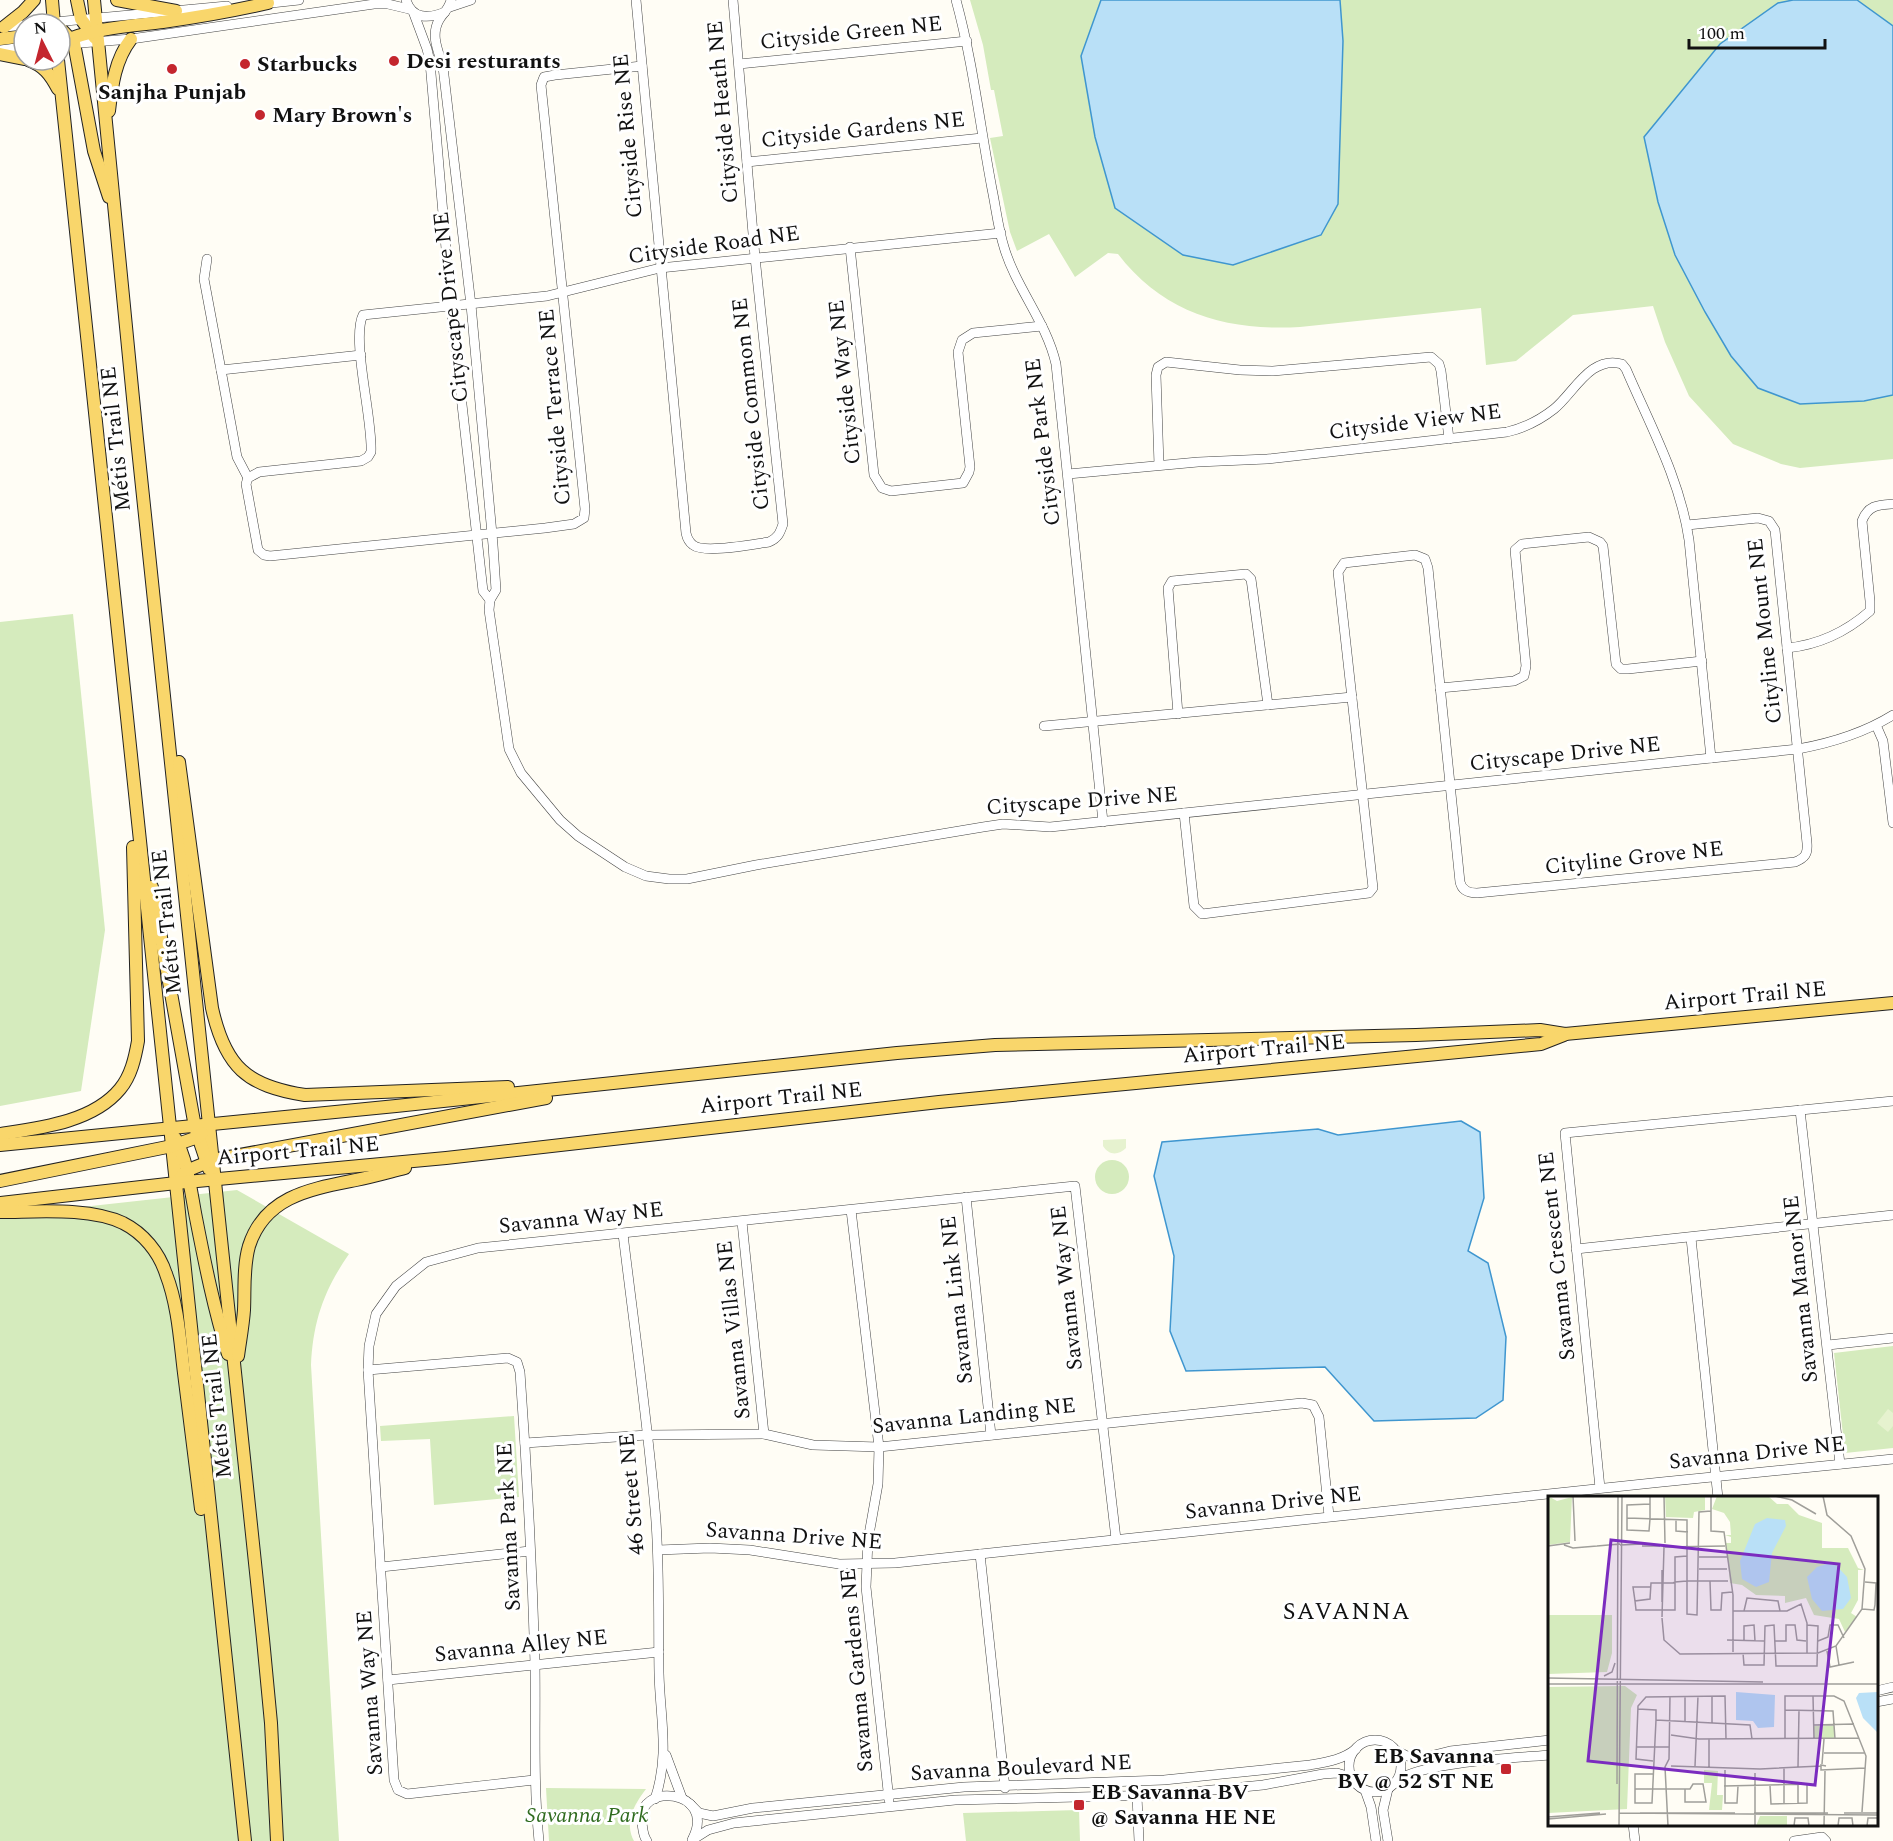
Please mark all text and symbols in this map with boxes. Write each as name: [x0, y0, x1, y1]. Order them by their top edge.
street label: Cityside Green NE: [758, 7, 944, 59]
north arrow: [12, 12, 72, 72]
scale bar: [1689, 12, 1826, 50]
text: N: [33, 15, 48, 41]
street label: Cityside Heath NE: [699, 19, 747, 205]
text: 100 m: [1698, 20, 1745, 47]
place label: Desi resturants: [406, 45, 561, 78]
place label: Starbucks: [257, 48, 358, 81]
street label: Cityside Rise NE: [604, 52, 652, 220]
marker: Desi resturants: [387, 54, 401, 68]
marker: Starbucks: [238, 57, 252, 71]
marker: Sanjha Punjab: [165, 62, 179, 76]
place label: Sanjha Punjab: [98, 76, 246, 109]
place label: Mary Brown's: [272, 99, 412, 132]
street label: Cityside Gardens NE: [759, 103, 967, 157]
marker: Mary Brown's: [253, 108, 267, 122]
street label: Cityscape Drive NE: [425, 210, 477, 404]
street label: Cityside Road NE: [626, 217, 802, 273]
street label: Cityside Common NE: [723, 296, 779, 512]
street label: Cityside Way NE: [820, 298, 870, 466]
street label: Cityside Terrace NE: [530, 307, 580, 507]
street label: Cityside Park NE: [1016, 356, 1070, 528]
street label: Métis Trail NE: [92, 365, 140, 513]
street label: Cityside View NE: [1327, 395, 1503, 449]
street label: Cityline Mount NE: [1739, 536, 1791, 726]
street label: Cityscape Drive NE: [1468, 728, 1662, 780]
street label: Cityscape Drive NE: [985, 778, 1179, 824]
street label: Cityline Grove NE: [1543, 832, 1725, 884]
street label: Métis Trail NE: [143, 848, 191, 996]
street label: Airport Trail NE: [1662, 972, 1828, 1020]
street label: Airport Trail NE: [1181, 1025, 1347, 1073]
street label: Airport Trail NE: [698, 1073, 864, 1123]
street label: Airport Trail NE: [215, 1127, 381, 1175]
street label: Savanna Crescent NE: [1530, 1150, 1584, 1362]
street label: Savanna Way NE: [497, 1193, 665, 1243]
street label: Savanna Manor NE: [1775, 1194, 1827, 1384]
street label: Savanna Way NE: [1042, 1204, 1092, 1372]
street label: Savanna Link NE: [932, 1214, 982, 1386]
street label: Savanna Villas NE: [708, 1239, 760, 1421]
street label: Métis Trail NE: [193, 1332, 241, 1480]
street label: Savanna Landing NE: [871, 1389, 1077, 1443]
street label: Savanna Drive NE: [1667, 1427, 1847, 1479]
street label: 46 Street NE: [610, 1432, 654, 1556]
street label: Savanna Park NE: [488, 1442, 530, 1612]
street label: Savanna Drive NE: [1183, 1477, 1363, 1529]
inset map: [1548, 1496, 1878, 1826]
street label: Savanna Drive NE: [705, 1513, 883, 1559]
street label: Savanna Gardens NE: [832, 1567, 882, 1773]
district label: SAVANNA: [1283, 1594, 1411, 1630]
street label: Savanna Way NE: [348, 1609, 392, 1777]
street label: Savanna Alley NE: [433, 1621, 609, 1671]
place label: EB Savanna BV @ 52 ST NE: [1337, 1740, 1495, 1798]
street label: Savanna Boulevard NE: [910, 1746, 1132, 1790]
marker: EB Savanna BV @ 52 ST NE: [1499, 1762, 1513, 1776]
place label: EB Savanna BV @ Savanna HE NE: [1091, 1776, 1276, 1834]
marker: EB Savanna BV @ Savanna HE NE: [1072, 1798, 1086, 1812]
park label: Savanna Park: [525, 1799, 649, 1832]

